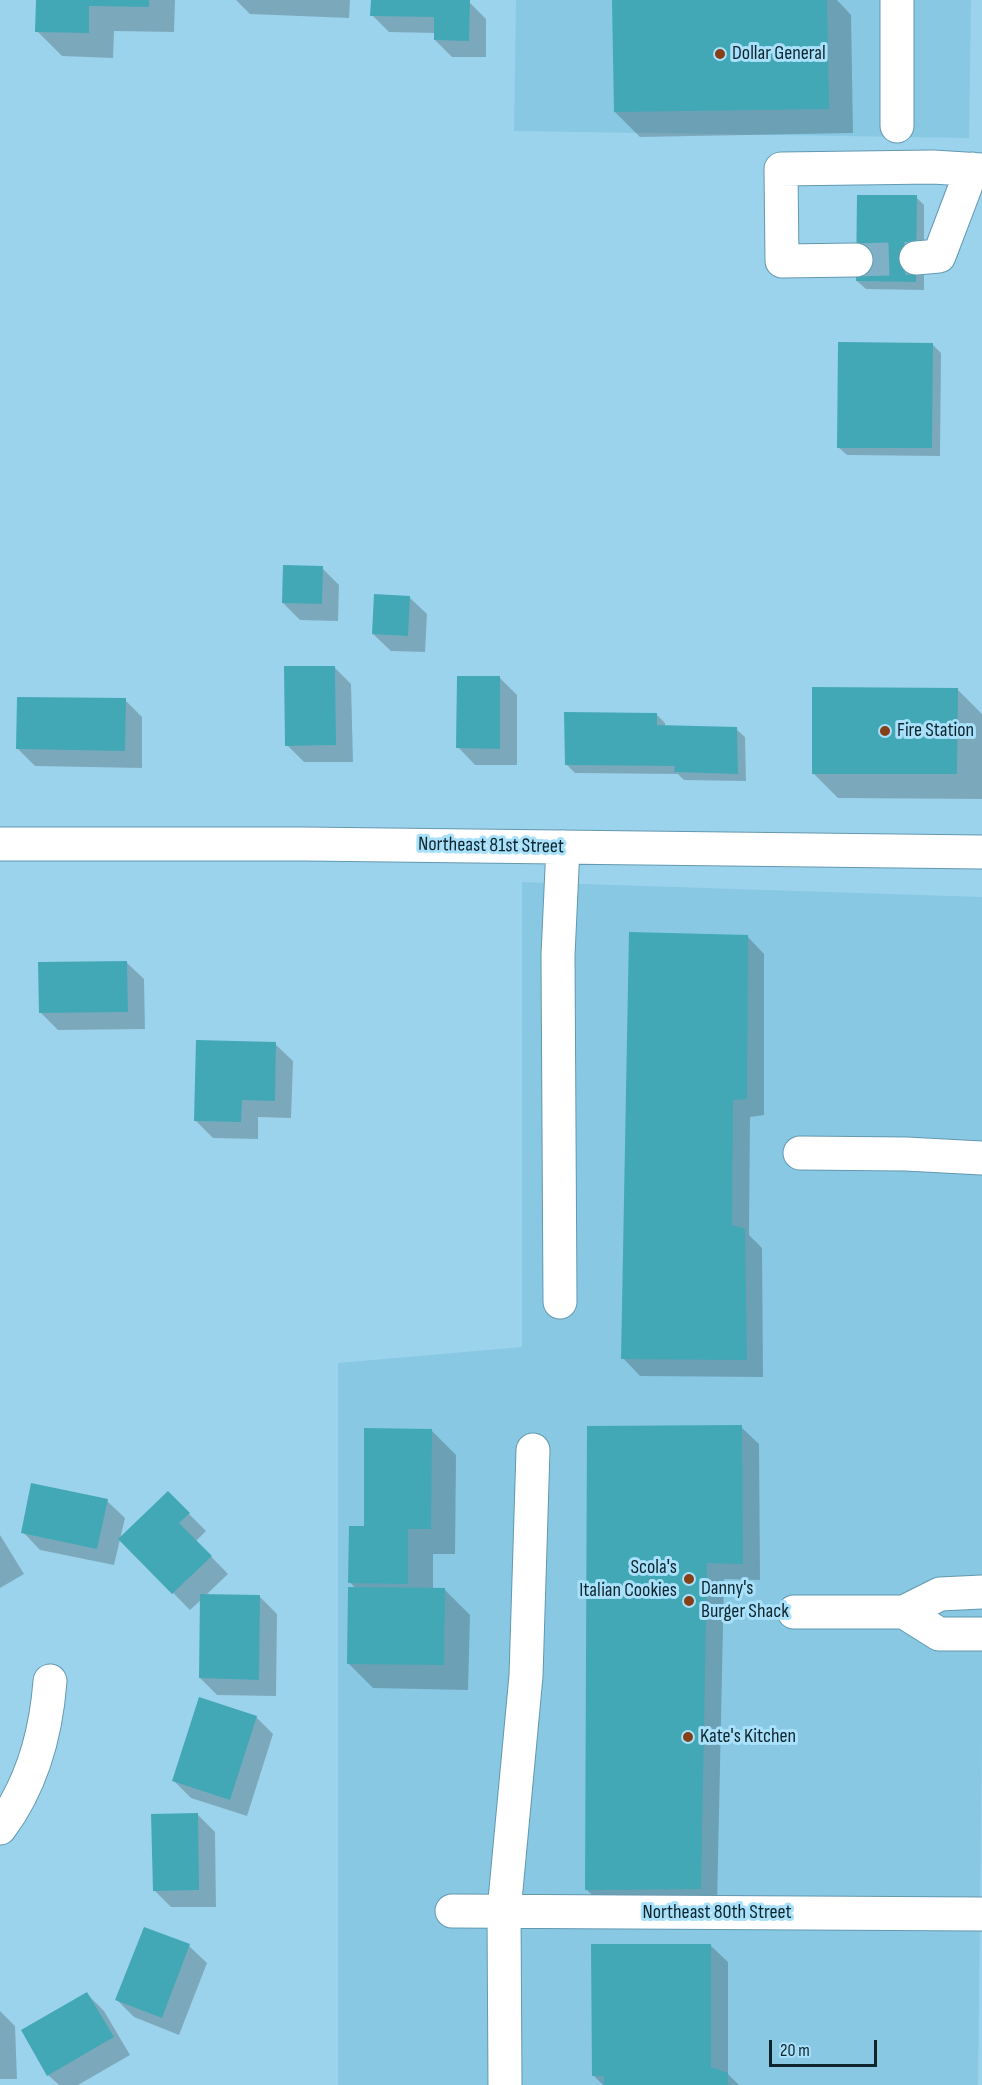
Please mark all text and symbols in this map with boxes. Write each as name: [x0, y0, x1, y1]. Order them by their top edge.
place label: Dollar General: [732, 42, 826, 66]
marker: Dollar General: [713, 47, 727, 61]
place label: Fire Station: [897, 719, 974, 743]
marker: Fire Station: [878, 724, 892, 738]
street label: Northeast 81st Street: [418, 833, 564, 859]
place label: Scola's Italian Cookies: [579, 1556, 677, 1603]
marker: Scola's Italian Cookies: [682, 1572, 696, 1586]
place label: Danny's Burger Shack: [701, 1577, 789, 1624]
marker: Danny's Burger Shack: [682, 1594, 696, 1608]
place label: Kate's Kitchen: [700, 1725, 796, 1749]
marker: Kate's Kitchen: [681, 1730, 695, 1744]
street label: Northeast 80th Street: [642, 1901, 792, 1925]
scale bar: [772, 2028, 880, 2066]
text: 20 m: [780, 2040, 810, 2061]

